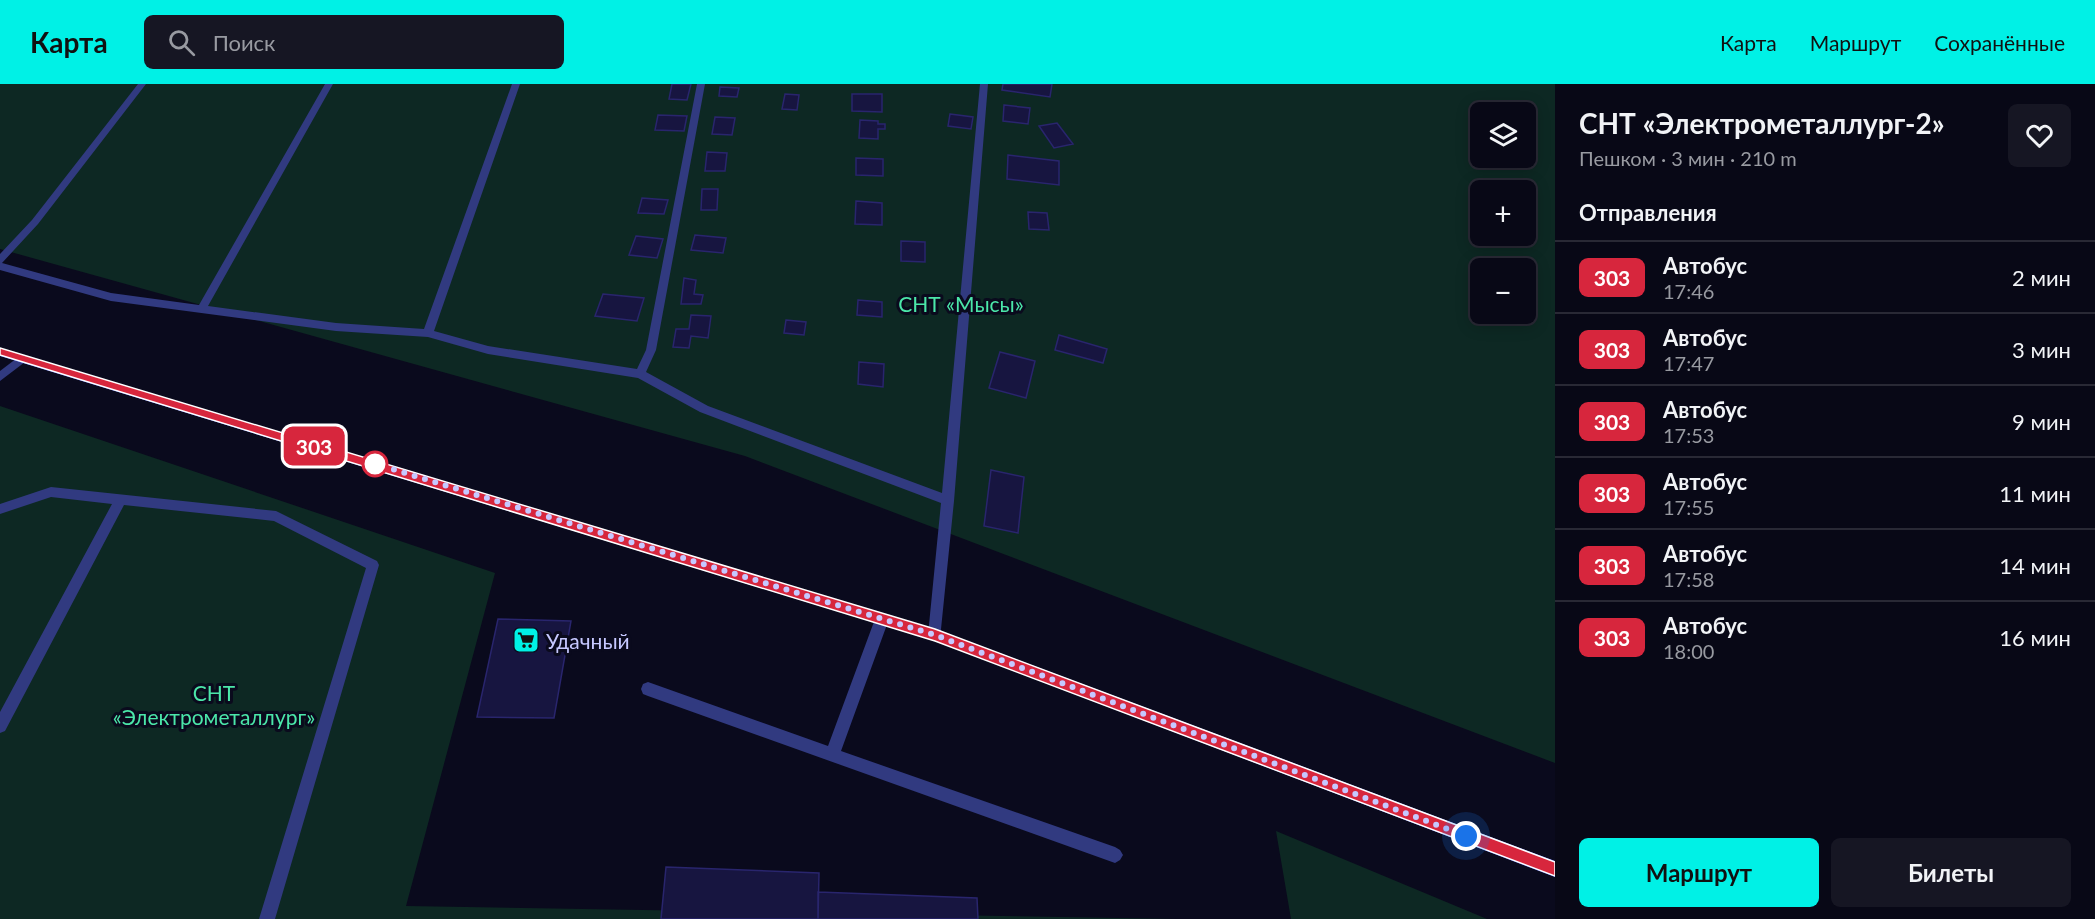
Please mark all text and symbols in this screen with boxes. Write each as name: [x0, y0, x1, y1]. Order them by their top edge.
search box: [144, 15, 564, 69]
text: Карта: [30, 25, 108, 59]
icon: search: [165, 26, 198, 59]
text: Поиск: [213, 29, 276, 56]
text: Карта: [1720, 30, 1777, 55]
text: Маршрут: [1810, 30, 1901, 55]
text: Сохранённые: [1934, 30, 2065, 55]
map controls: [1470, 102, 1536, 324]
button: layers: [1470, 102, 1536, 168]
button: heart: [2008, 104, 2071, 167]
text: СНТ «Электрометаллург-2»: [1579, 106, 1944, 140]
text: Пешком · 3 мин · 210 m: [1579, 146, 1797, 170]
button: +: [1470, 180, 1536, 246]
text: Отправления: [1579, 199, 1717, 226]
text: Автобус: [1663, 252, 1747, 279]
button: −: [1470, 258, 1536, 324]
text: 2 мин: [2012, 264, 2071, 291]
text: 303: [1594, 265, 1630, 290]
text: 17:46: [1663, 279, 1714, 303]
park label: СНТ «Мысы»: [898, 291, 1024, 316]
text: Автобус: [1663, 324, 1747, 351]
text: 3 мин: [2012, 336, 2071, 363]
text: 303: [1594, 337, 1630, 362]
text: 17:47: [1663, 351, 1714, 375]
text: Автобус: [1663, 396, 1747, 423]
text: 9 мин: [2012, 408, 2071, 435]
text: 303: [1594, 409, 1630, 434]
text: 17:53: [1663, 423, 1714, 447]
line badge: 303: [280, 426, 348, 466]
text: 303: [296, 434, 332, 459]
unlabelled marker: [362, 451, 388, 477]
text: Автобус: [1663, 468, 1747, 495]
text: 11 мин: [1999, 480, 2071, 507]
text: 303: [1594, 481, 1630, 506]
text: 17:55: [1663, 495, 1714, 519]
text: Автобус: [1663, 540, 1747, 567]
text: 14 мин: [1999, 552, 2071, 579]
text: 303: [1594, 553, 1630, 578]
text: 17:58: [1663, 567, 1714, 591]
text: Автобус: [1663, 612, 1747, 639]
text: 16 мин: [1999, 624, 2071, 651]
supermarket icon: Удачный: [511, 625, 541, 655]
text: 303: [1594, 625, 1630, 650]
place label: Удачный: [546, 628, 630, 653]
text: 18:00: [1663, 639, 1714, 663]
park label: СНТ «Электрометаллург»: [113, 680, 315, 729]
your location: [1451, 821, 1481, 851]
button: Маршрут: [1579, 838, 1819, 907]
button: Билеты: [1831, 838, 2071, 907]

